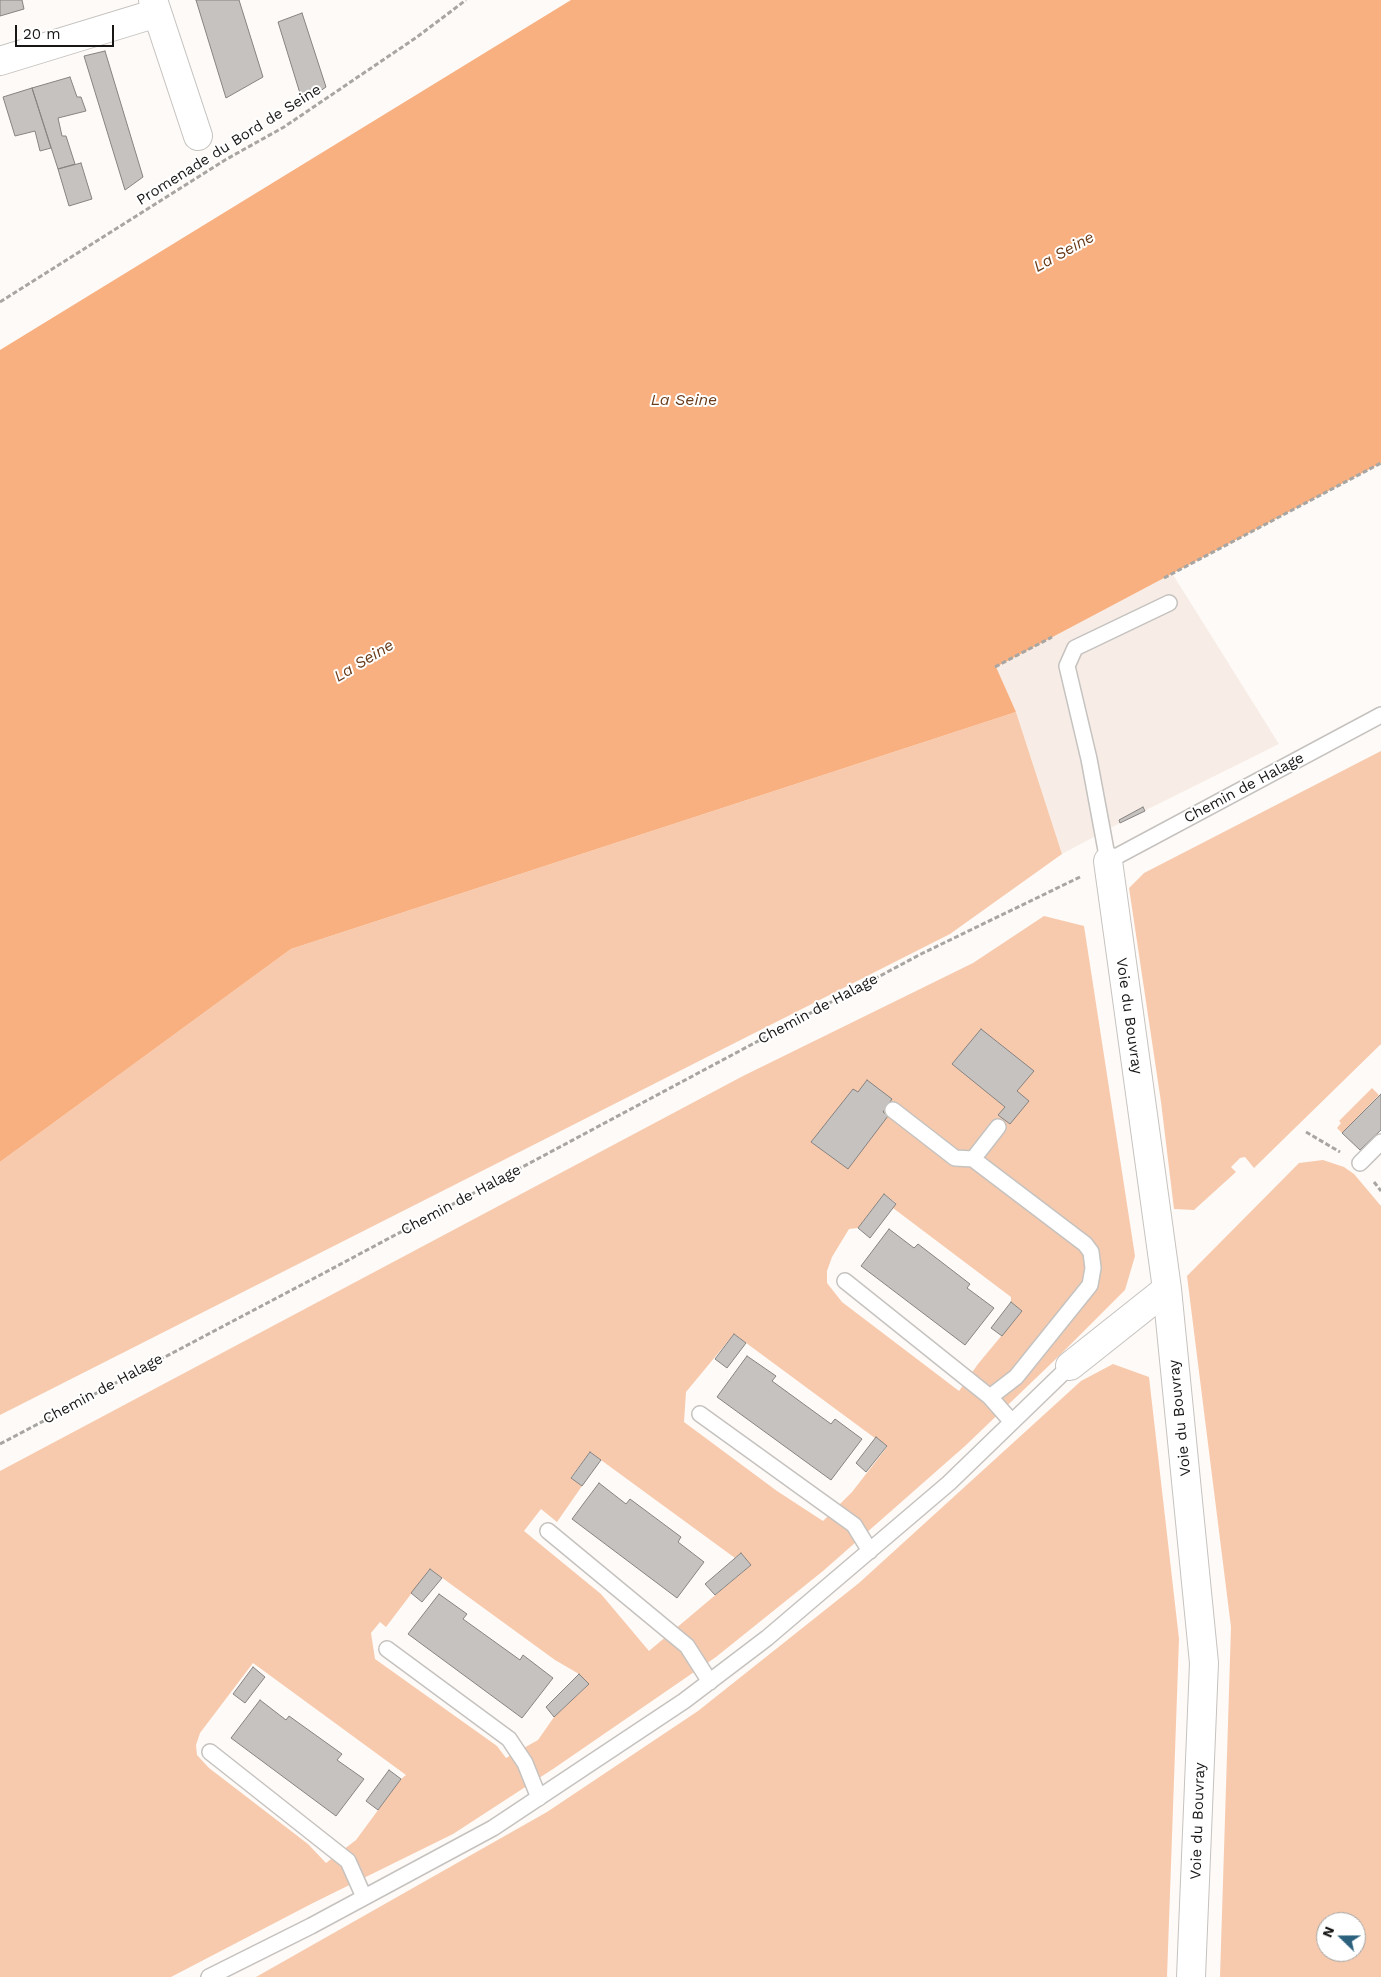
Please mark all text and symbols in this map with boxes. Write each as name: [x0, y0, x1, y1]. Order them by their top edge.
scale bar: [18, 15, 116, 47]
text: 20 m: [23, 25, 61, 43]
street label: Promenade du Bord de Seine: [133, 81, 325, 209]
water label: La Seine: [1030, 227, 1098, 277]
water label: La Seine: [651, 390, 717, 410]
water label: La Seine: [331, 636, 397, 686]
street label: Chemin de Halage: [1181, 749, 1307, 827]
street label: Voie du Bouvray: [1112, 957, 1146, 1075]
street label: Chemin de Halage: [755, 970, 881, 1048]
street label: Chemin de Halage: [398, 1161, 524, 1239]
street label: Chemin de Halage: [40, 1350, 166, 1428]
street label: Voie du Bouvray: [1165, 1359, 1195, 1477]
street label: Voie du Bouvray: [1187, 1762, 1209, 1880]
north arrow: [1316, 1912, 1366, 1962]
text: N: [1319, 1924, 1337, 1940]

